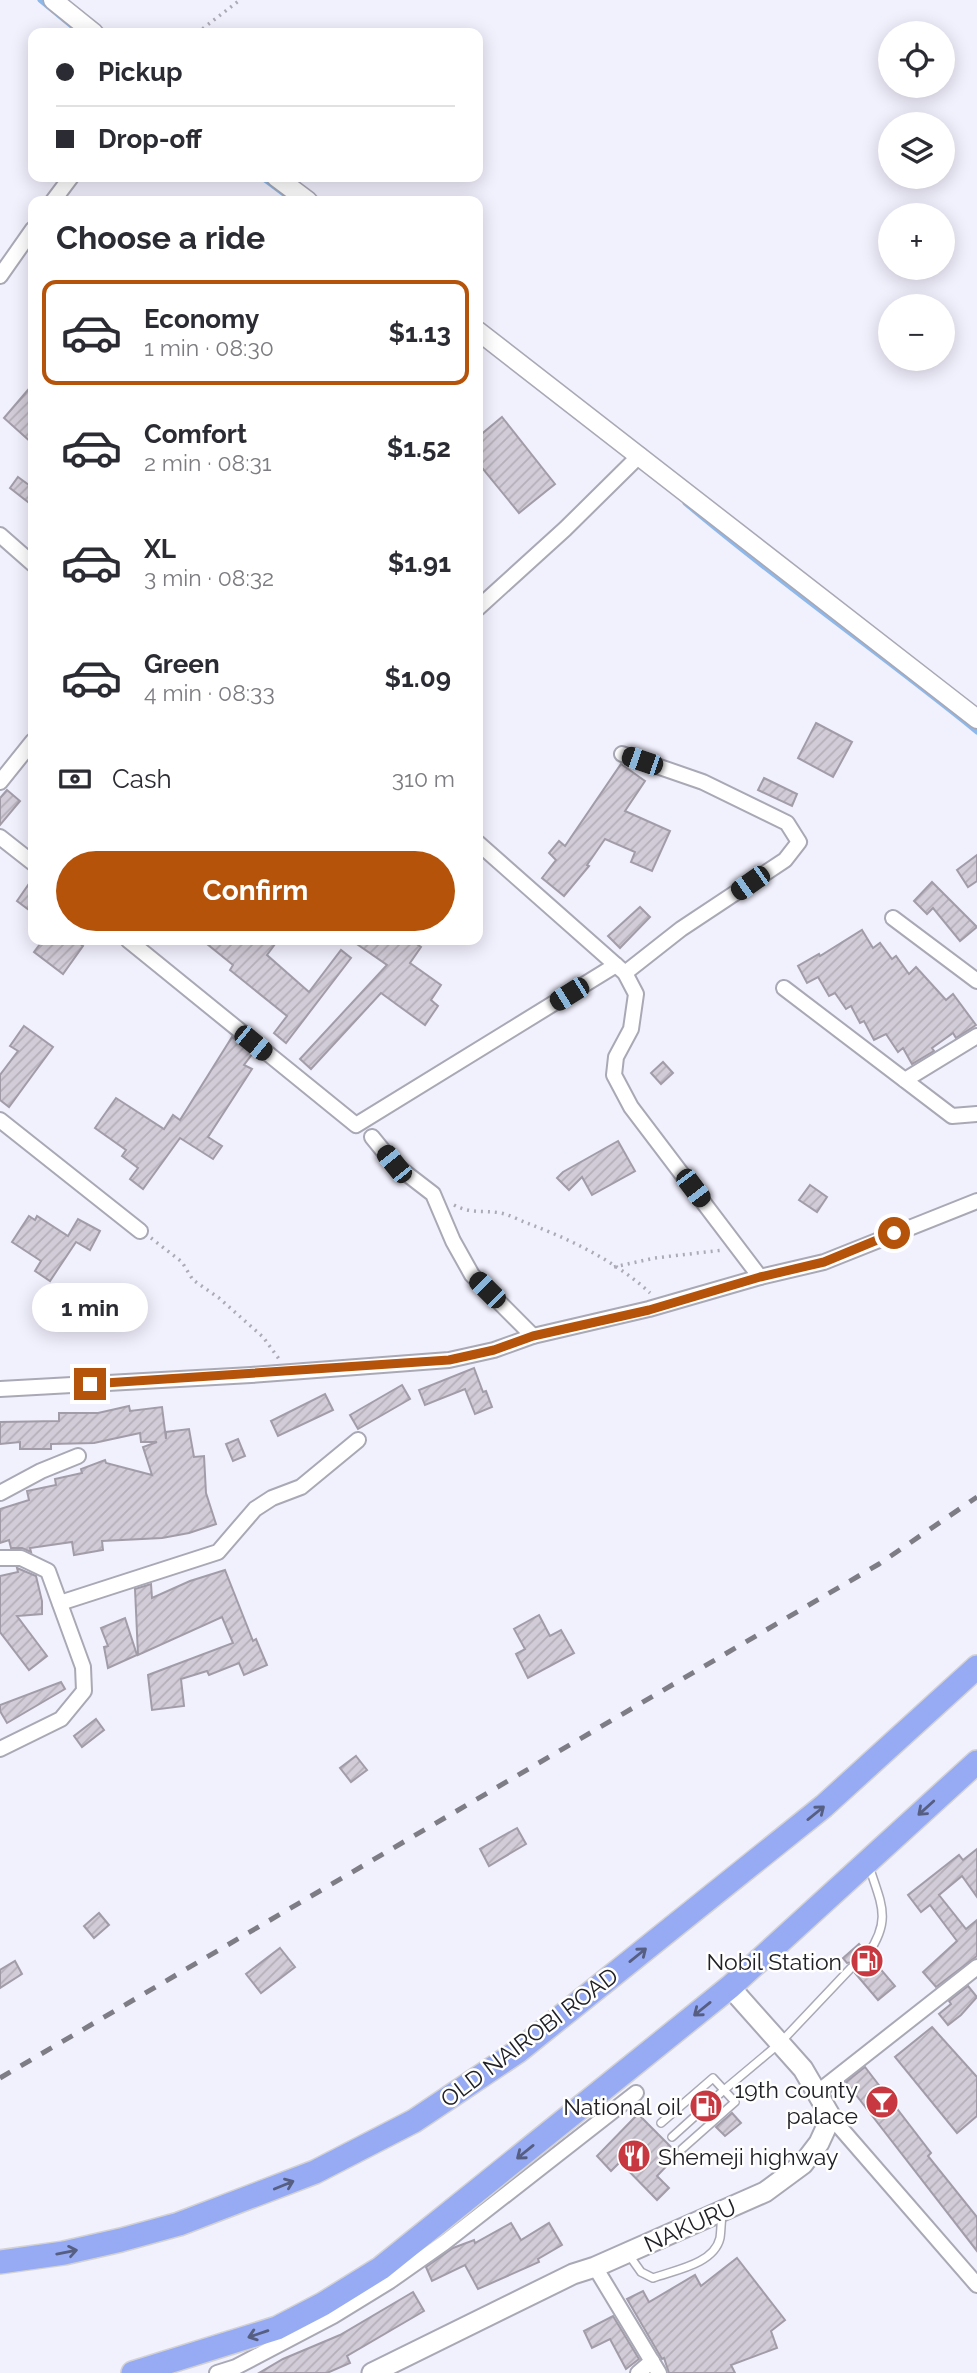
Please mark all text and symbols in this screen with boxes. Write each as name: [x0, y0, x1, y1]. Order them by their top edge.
map controls: [878, 21, 955, 371]
button: locate: [878, 21, 955, 98]
text: Pickup: [98, 57, 183, 87]
button: layers: [878, 112, 955, 189]
text: Drop-off: [98, 124, 202, 154]
button: +: [878, 203, 955, 280]
text: Choose a ride: [56, 219, 265, 256]
button: −: [878, 294, 955, 371]
icon: car: [60, 301, 123, 364]
text: Economy: [144, 304, 259, 334]
text: $1.13: [388, 318, 451, 348]
text: 1 min · 08:30: [144, 334, 274, 361]
icon: car: [60, 416, 123, 479]
text: Comfort: [144, 419, 247, 449]
text: $1.52: [387, 433, 451, 463]
text: 2 min · 08:31: [144, 449, 272, 476]
icon: car: [60, 531, 123, 594]
text: XL: [144, 534, 176, 564]
text: $1.91: [388, 548, 451, 578]
text: 3 min · 08:32: [144, 564, 274, 591]
icon: car: [60, 646, 123, 709]
text: Green: [144, 649, 220, 679]
text: $1.09: [385, 663, 451, 693]
text: 4 min · 08:33: [144, 679, 275, 706]
car: [619, 744, 666, 778]
icon: cash: [56, 760, 94, 798]
text: Cash: [112, 764, 172, 794]
text: 310 m: [392, 765, 455, 792]
button: Confirm: [56, 851, 455, 931]
car: [727, 862, 774, 904]
car: [546, 974, 593, 1014]
car: [231, 1022, 276, 1064]
car: [373, 1141, 416, 1187]
car: [672, 1165, 715, 1211]
route start: [878, 1217, 910, 1249]
car: [465, 1268, 510, 1312]
callout: 1 min: [32, 1282, 148, 1332]
text: 1 min: [61, 1294, 119, 1321]
route end: [74, 1368, 106, 1400]
one-way arrow: [917, 1800, 935, 1816]
one-way arrow: [806, 1805, 824, 1821]
fuel station icon: Nobil Station: [848, 1942, 886, 1980]
one-way arrow: [629, 1947, 647, 1963]
place label: Nobil Station: [706, 1948, 842, 1975]
street label: OLD NAIROBI ROAD: [435, 1962, 623, 2112]
one-way arrow: [694, 2001, 712, 2017]
place label: 19th county palace: [734, 2076, 858, 2129]
bar icon: 19th county palace: [863, 2083, 901, 2121]
fuel station icon: National oil: [687, 2087, 725, 2125]
place label: National oil: [563, 2093, 683, 2120]
restaurant icon: Shemeji highway: [615, 2137, 653, 2175]
place label: Shemeji highway: [658, 2143, 838, 2170]
one-way arrow: [517, 2144, 535, 2160]
one-way arrow: [273, 2177, 295, 2190]
street label: NAKURU: [640, 2193, 740, 2257]
one-way arrow: [56, 2244, 78, 2258]
one-way arrow: [247, 2329, 269, 2341]

